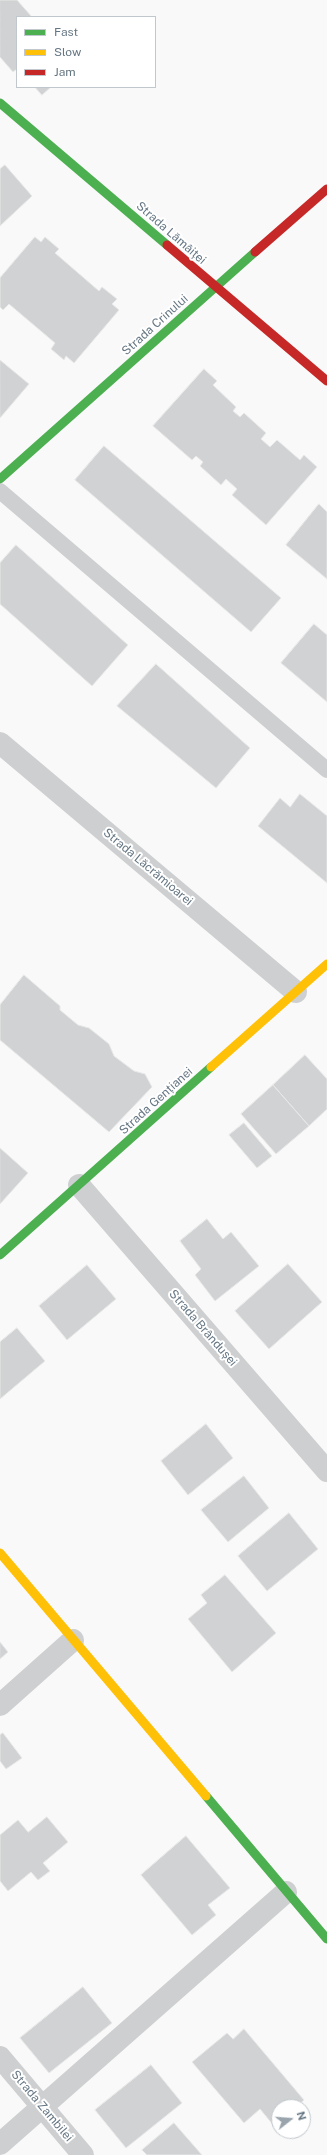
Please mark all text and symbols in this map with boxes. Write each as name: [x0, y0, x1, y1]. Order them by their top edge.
legend: [16, 16, 156, 88]
text: Fast: [54, 25, 78, 39]
text: Slow: [54, 45, 81, 59]
text: Jam: [54, 65, 76, 79]
street label: Strada Lămâiței: [133, 199, 209, 267]
street label: Strada Crinului: [119, 292, 191, 358]
street label: Strada Lăcrămioarei: [100, 825, 196, 909]
street label: Strada Gențianei: [116, 1064, 196, 1138]
street label: Strada Brândușei: [166, 1287, 240, 1369]
street label: Strada Zambilei: [8, 2068, 76, 2144]
north arrow: [271, 2099, 311, 2139]
text: N: [295, 2110, 309, 2122]

